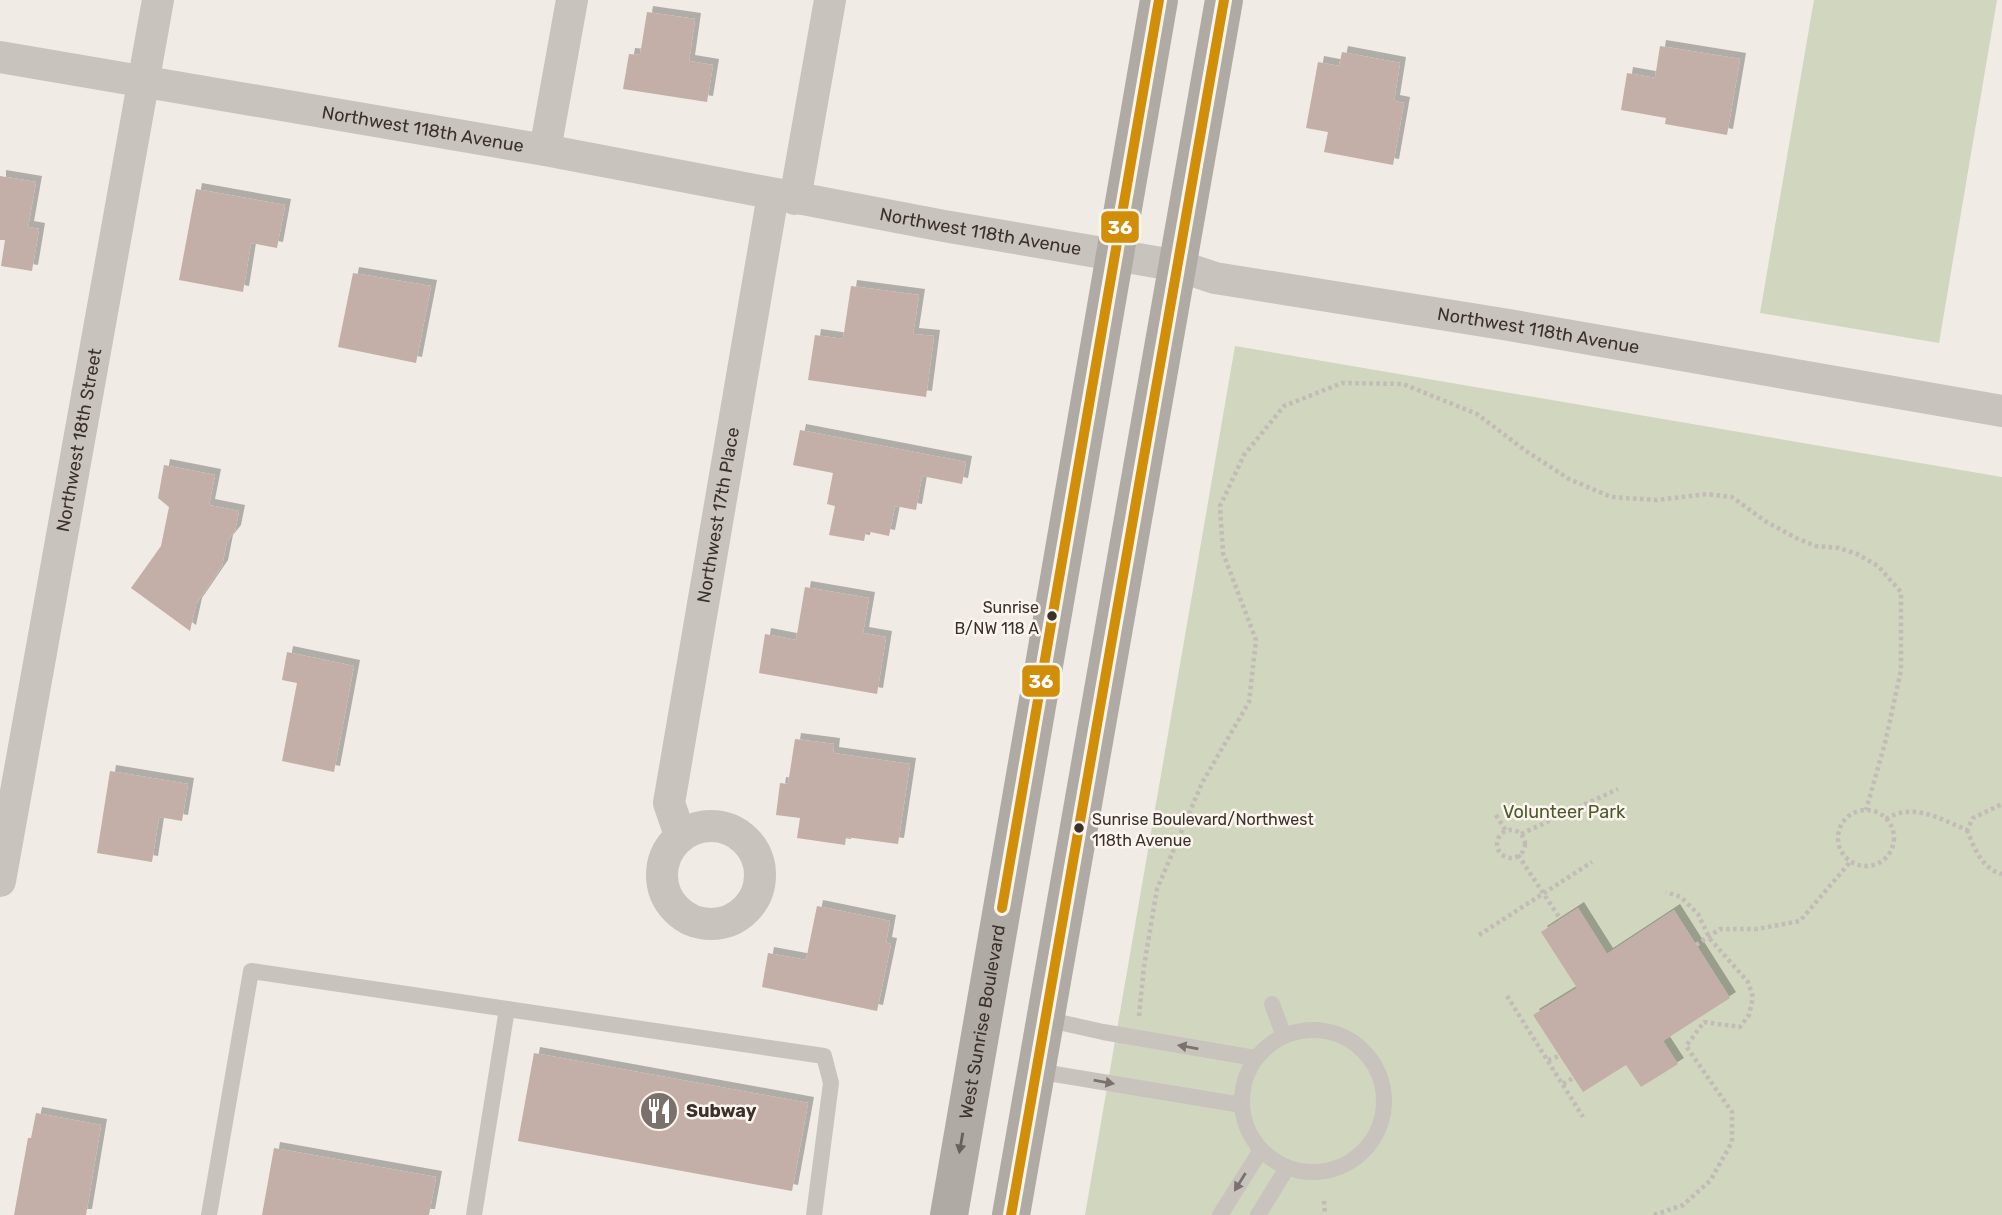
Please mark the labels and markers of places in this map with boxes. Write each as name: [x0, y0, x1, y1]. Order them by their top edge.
place label: Sunrise B/NW 118 A: [955, 598, 1039, 638]
marker: Sunrise B/NW 118 A: [1045, 609, 1059, 623]
place label: Sunrise Boulevard/Northwest 118th Avenue: [1092, 810, 1314, 850]
marker: Sunrise Boulevard/Northwest 118th Avenue: [1072, 821, 1086, 835]
restaurant icon: Subway: [638, 1090, 680, 1132]
place label: Subway: [686, 1100, 757, 1122]

